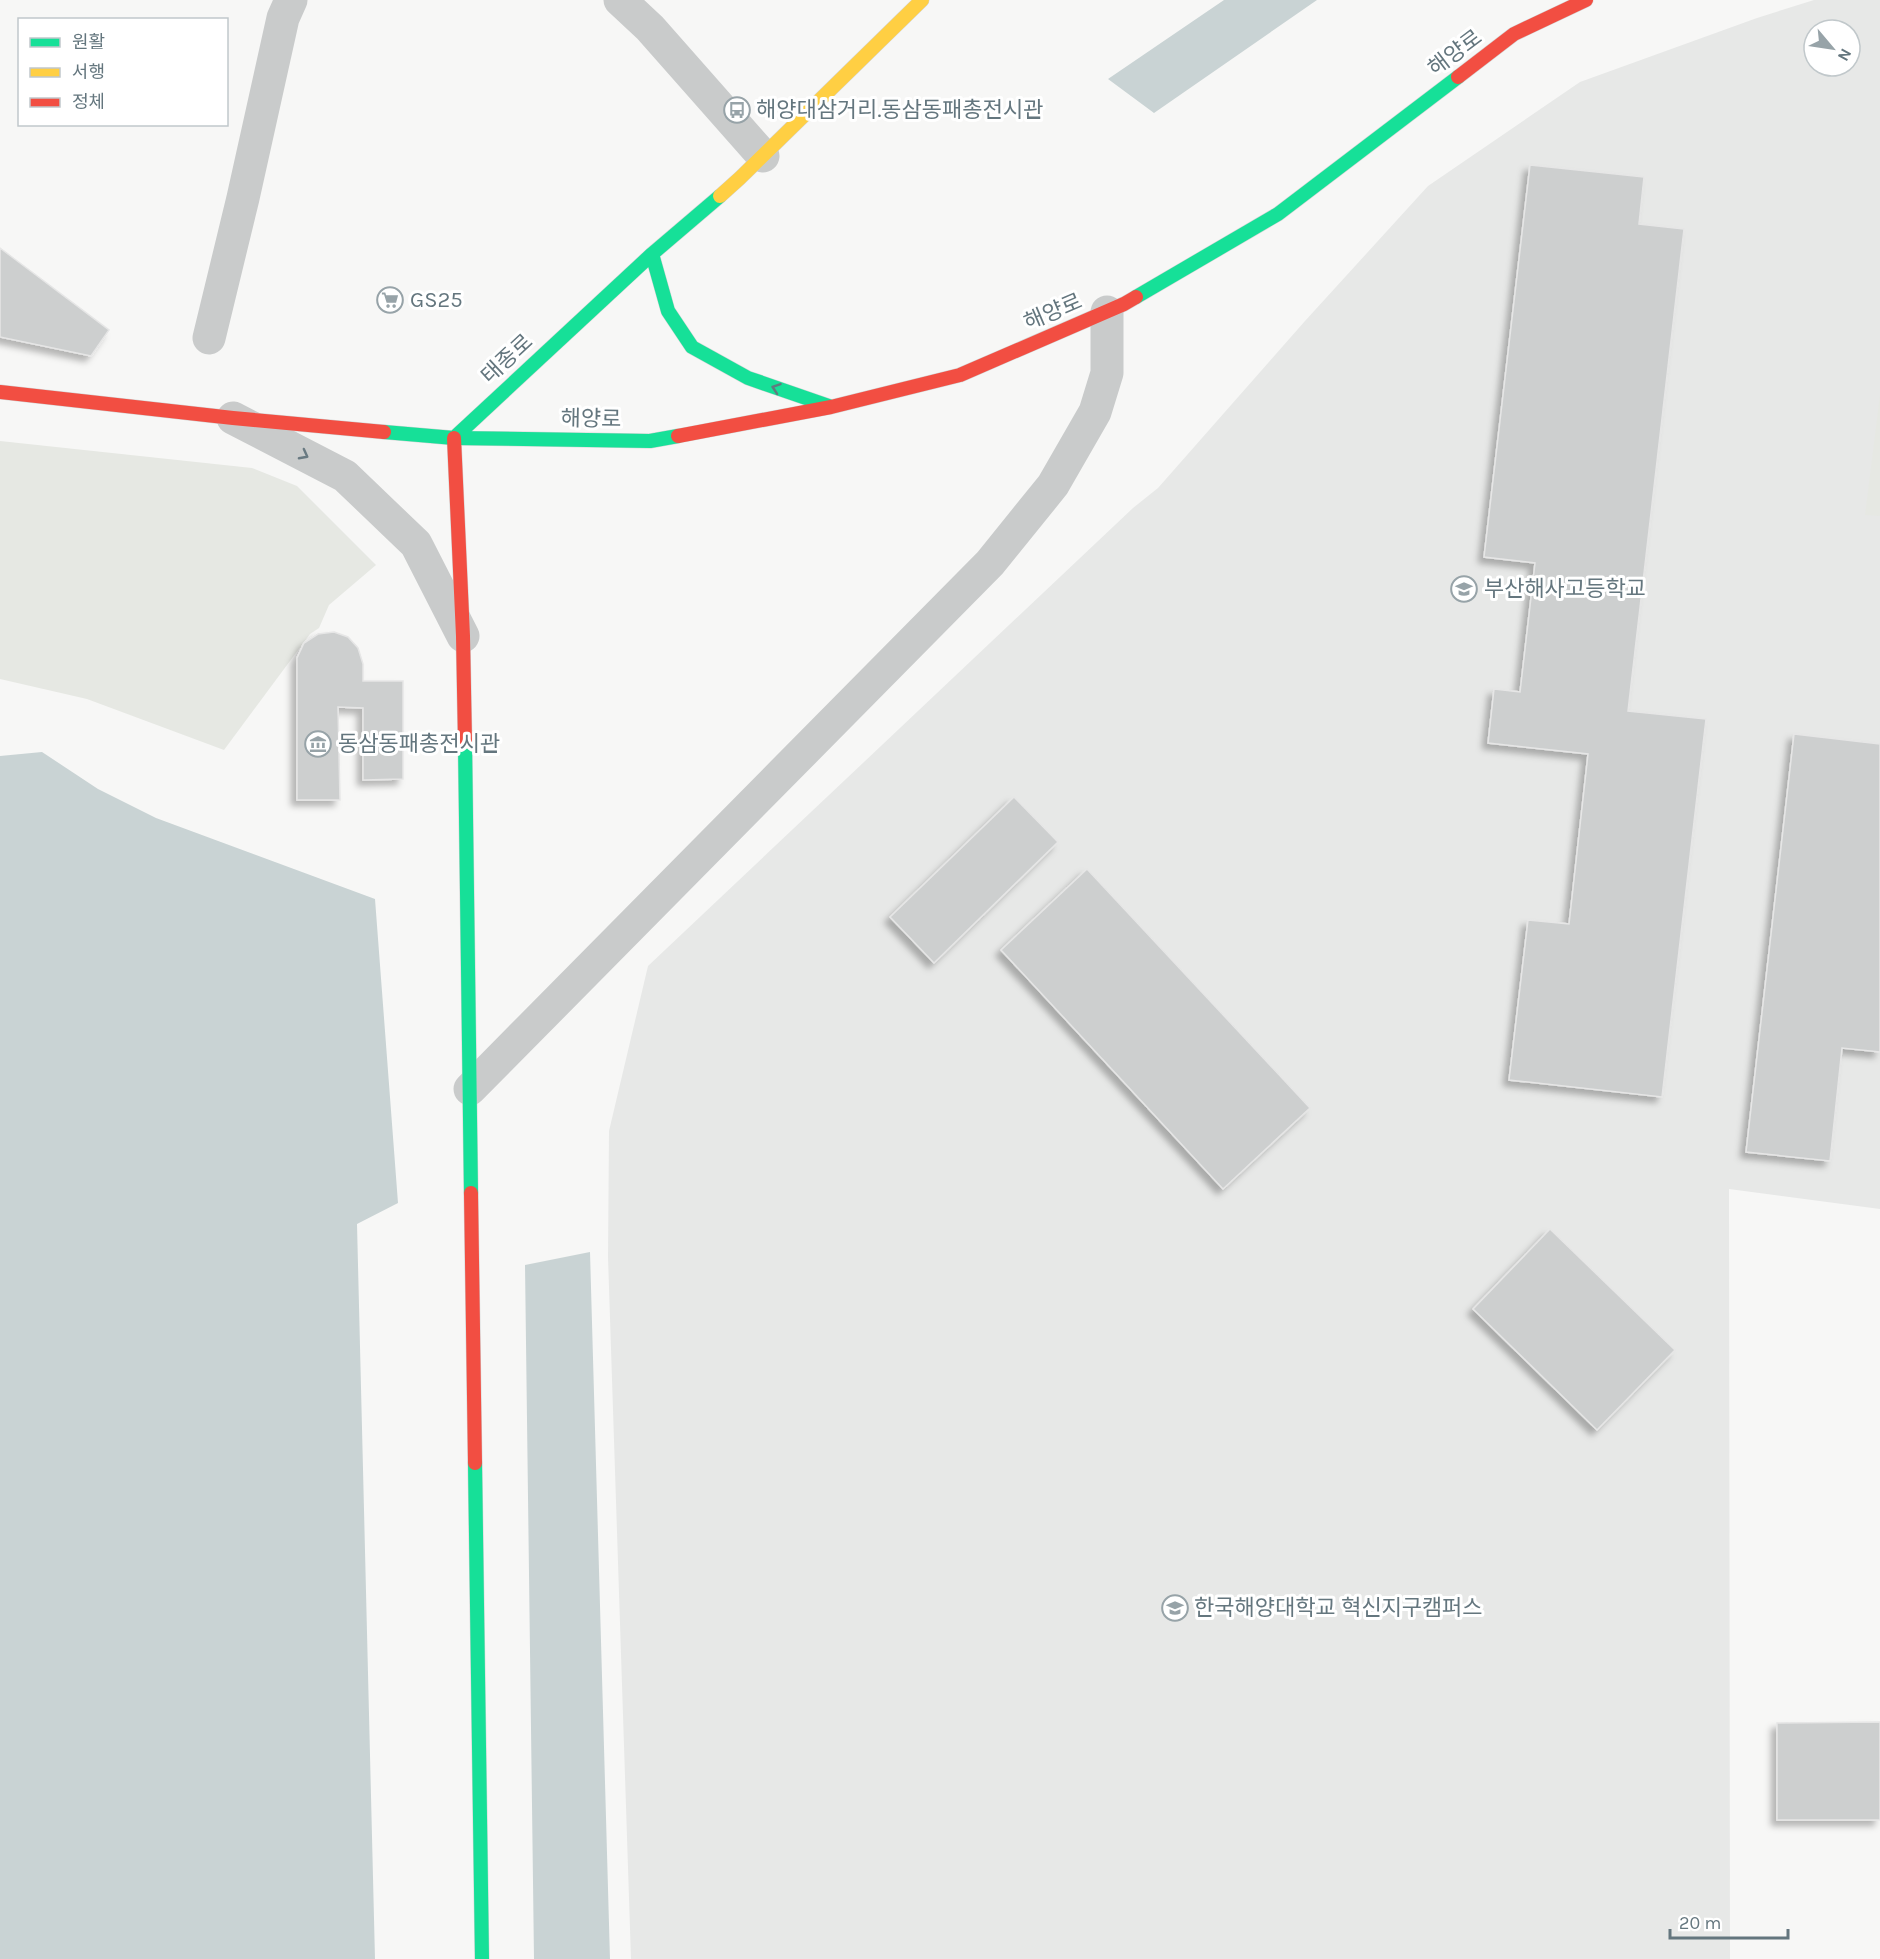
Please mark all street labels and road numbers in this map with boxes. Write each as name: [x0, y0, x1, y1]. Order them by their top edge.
street label: 해양로: [1423, 24, 1487, 82]
street label: 해양로: [1020, 288, 1086, 336]
street label: 태종로: [476, 329, 538, 389]
street label: 해양로: [560, 405, 622, 433]

